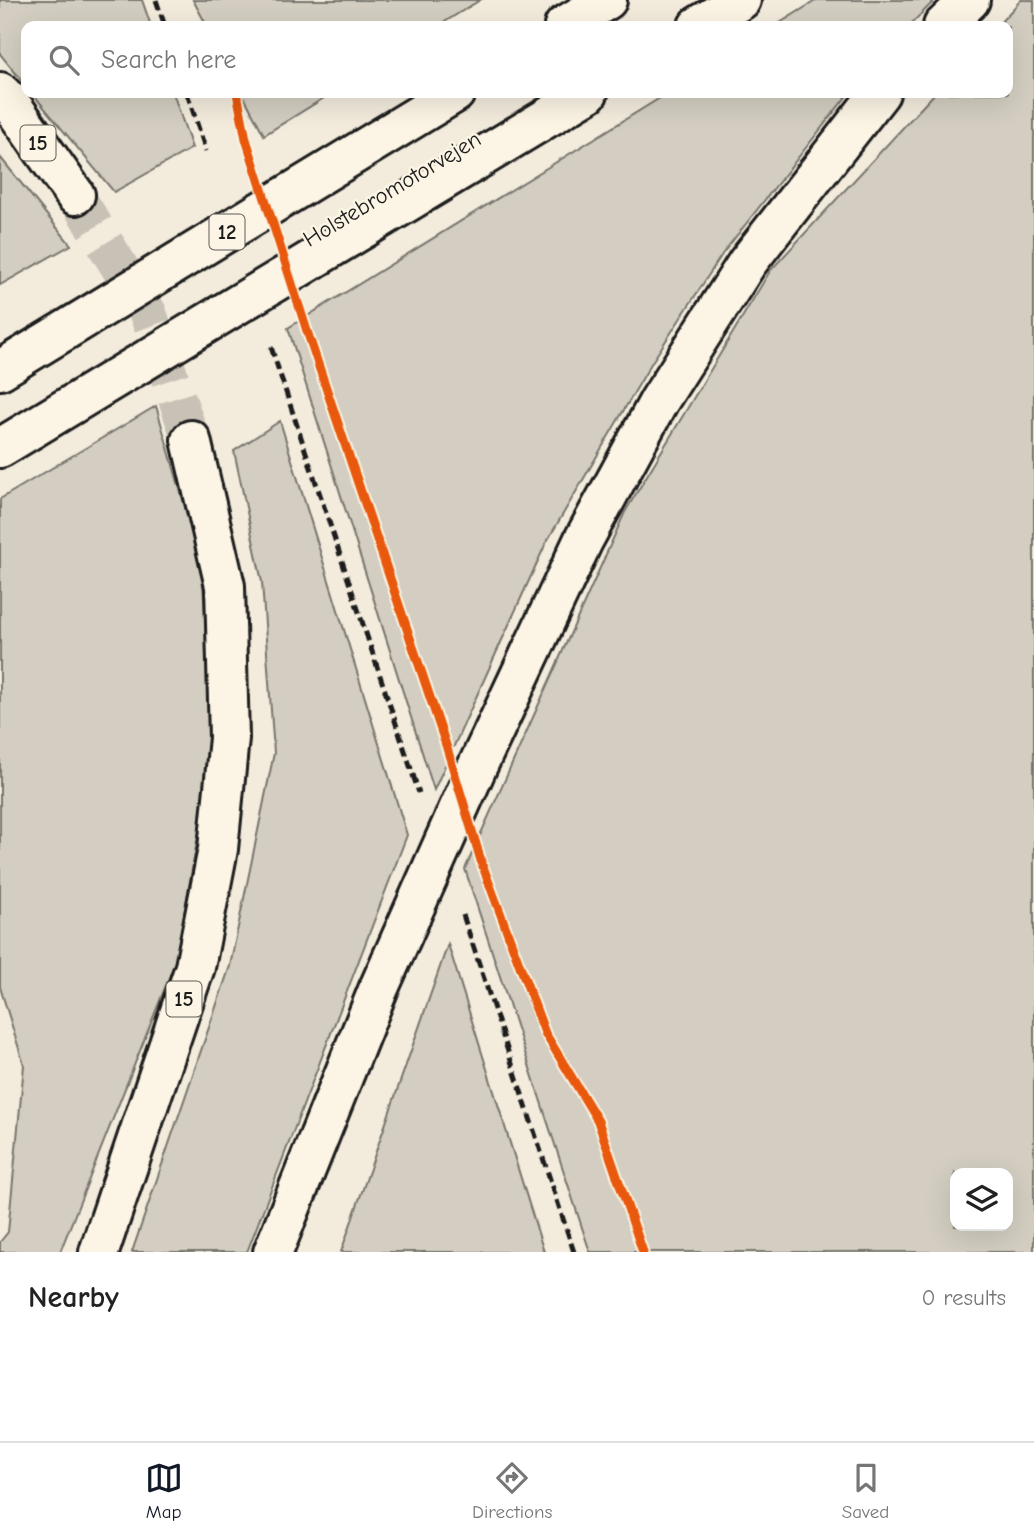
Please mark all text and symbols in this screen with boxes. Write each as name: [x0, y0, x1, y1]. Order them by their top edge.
search box: [21, 21, 1013, 98]
icon: search: [45, 41, 83, 79]
text: Search here: [101, 45, 236, 75]
road number: 15: [20, 125, 56, 160]
street label: Holstebromotorvejen: [298, 125, 486, 253]
road number: 12: [210, 215, 244, 250]
road number: 15: [166, 982, 202, 1016]
map controls: [950, 1168, 1013, 1231]
button: layers: [950, 1168, 1013, 1231]
text: Nearby: [28, 1280, 119, 1315]
text: 0 results: [922, 1284, 1006, 1311]
tab: Map: [145, 1459, 183, 1523]
tab: Directions: [472, 1459, 552, 1523]
tab: Saved: [842, 1459, 889, 1523]

